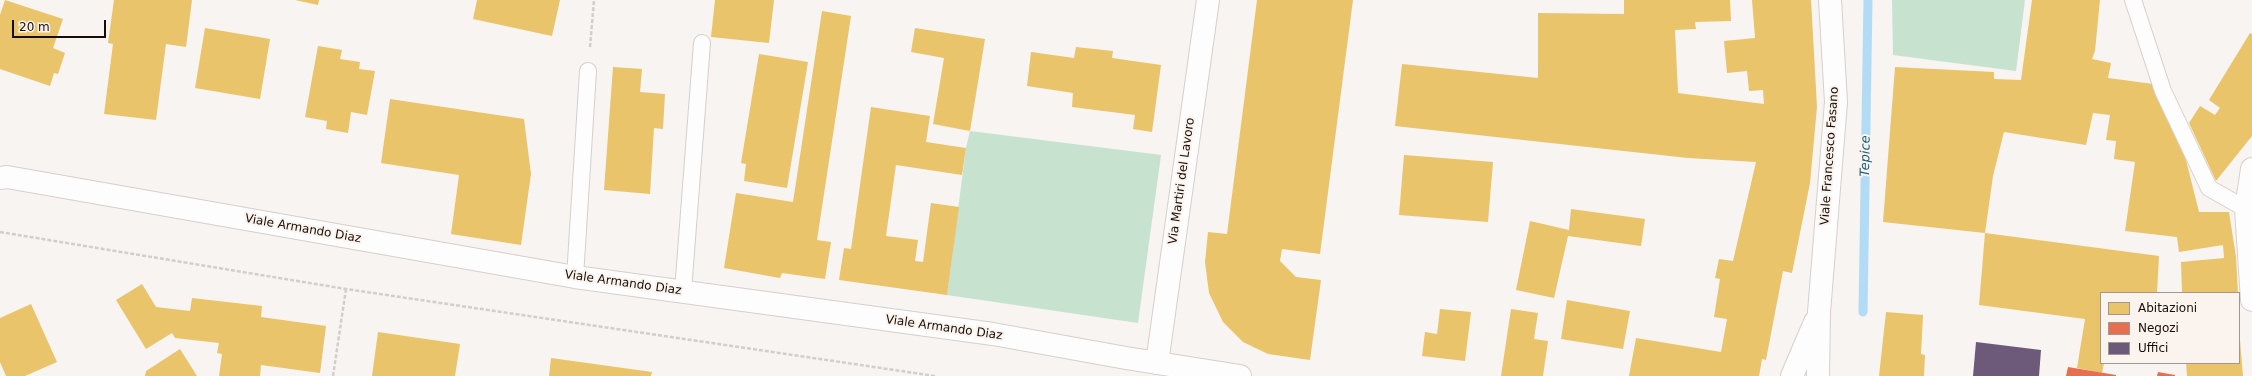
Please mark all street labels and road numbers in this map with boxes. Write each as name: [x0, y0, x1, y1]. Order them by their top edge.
street label: Viale Francesco Fasano: [1818, 86, 1842, 226]
street label: Via Martiri del Lavoro: [1166, 117, 1198, 245]
street label: Viale Armando Diaz: [244, 212, 362, 246]
street label: Viale Armando Diaz: [564, 268, 682, 298]
street label: Viale Armando Diaz: [885, 313, 1003, 343]

